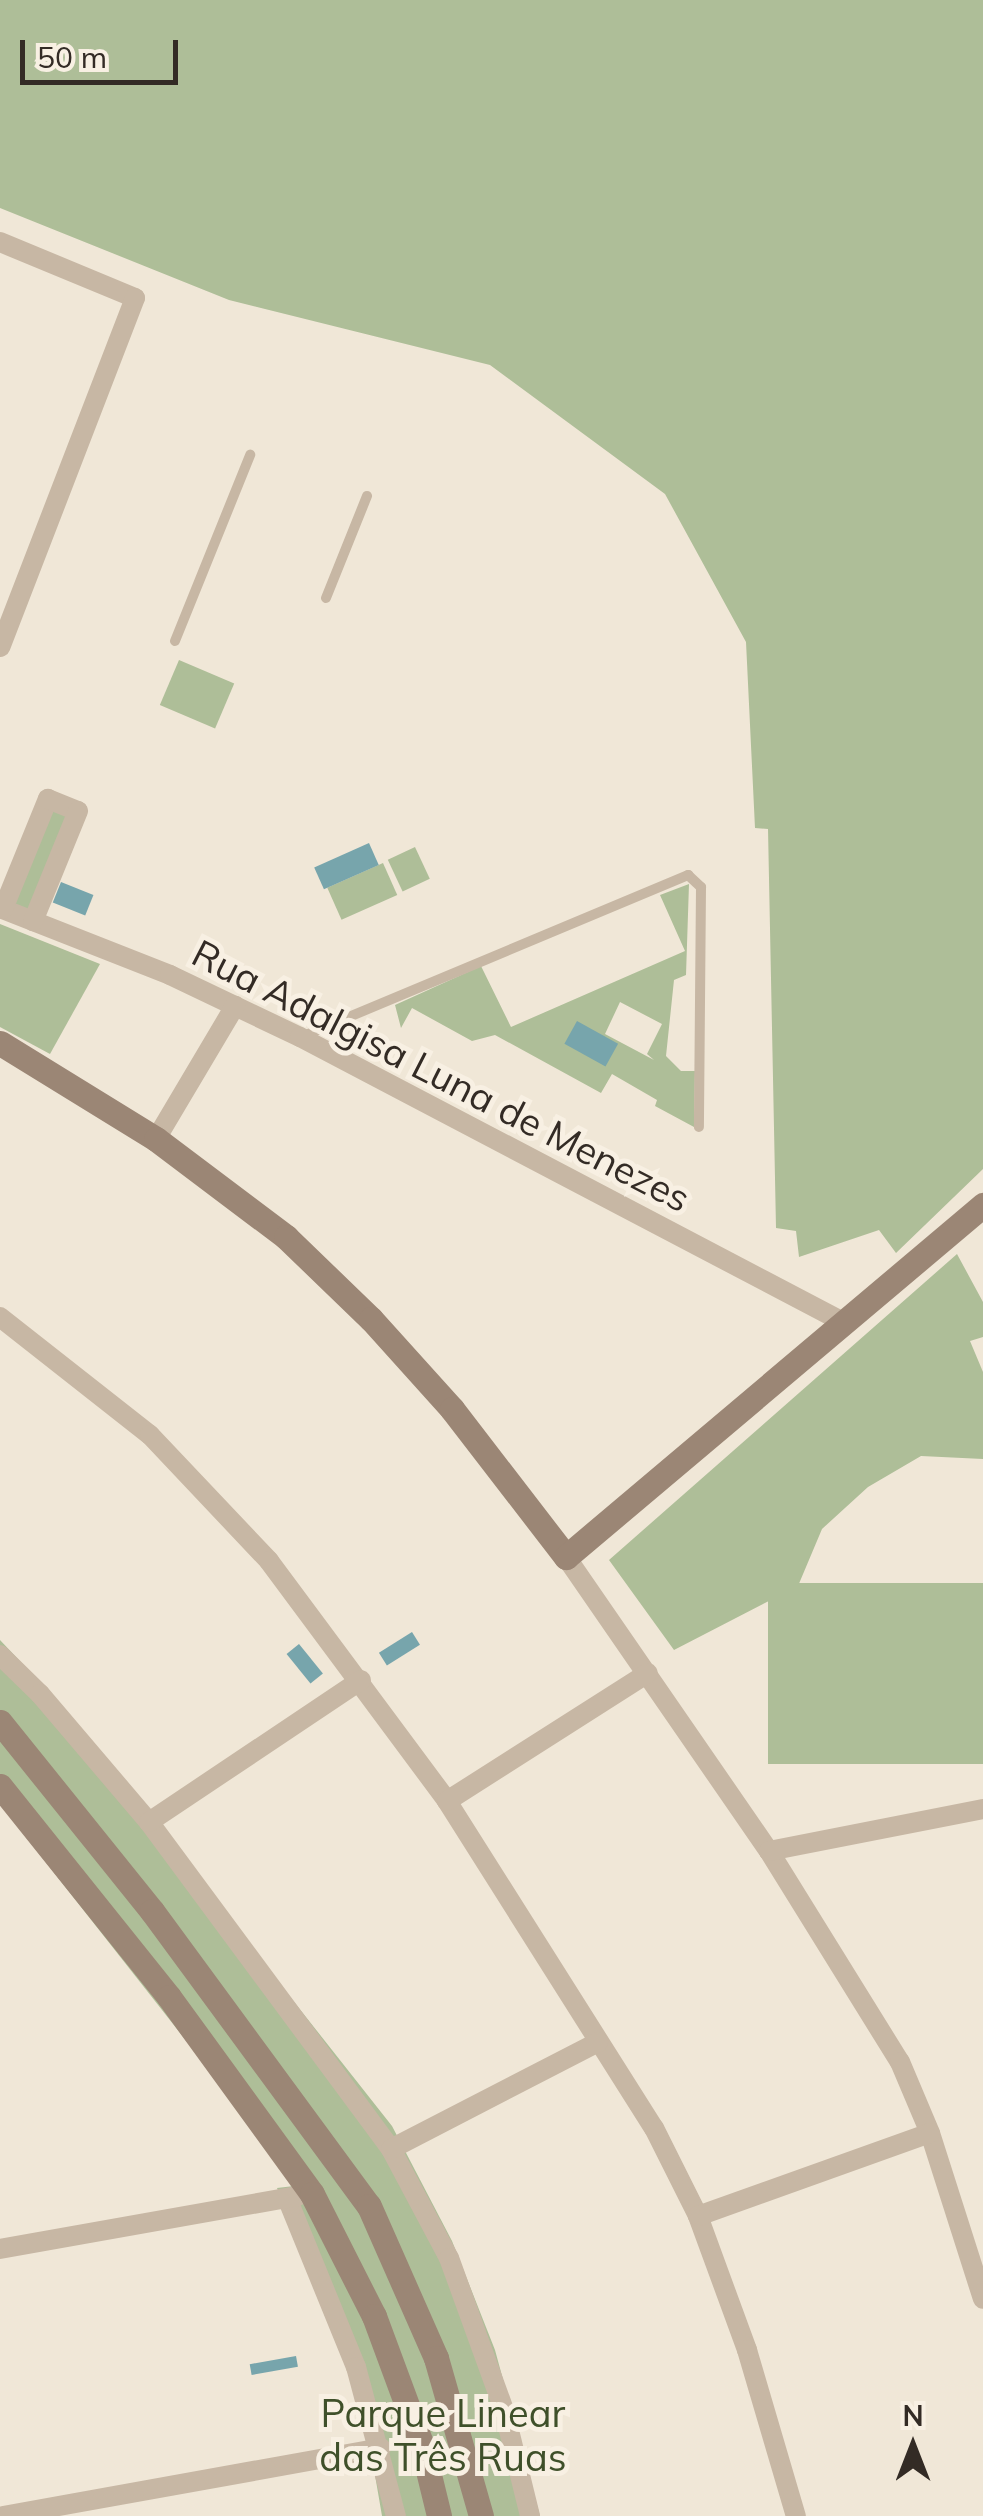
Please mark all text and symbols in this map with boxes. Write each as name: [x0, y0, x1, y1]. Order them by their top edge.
scale bar: [25, 20, 182, 82]
text: 50 m: [37, 38, 107, 76]
street label: Rua Adalgisa Luna de Menezes: [185, 930, 697, 1222]
park label: Parque Linear das Três Ruas: [319, 2391, 567, 2480]
north arrow: [863, 2396, 963, 2496]
text: N: [902, 2398, 924, 2433]

